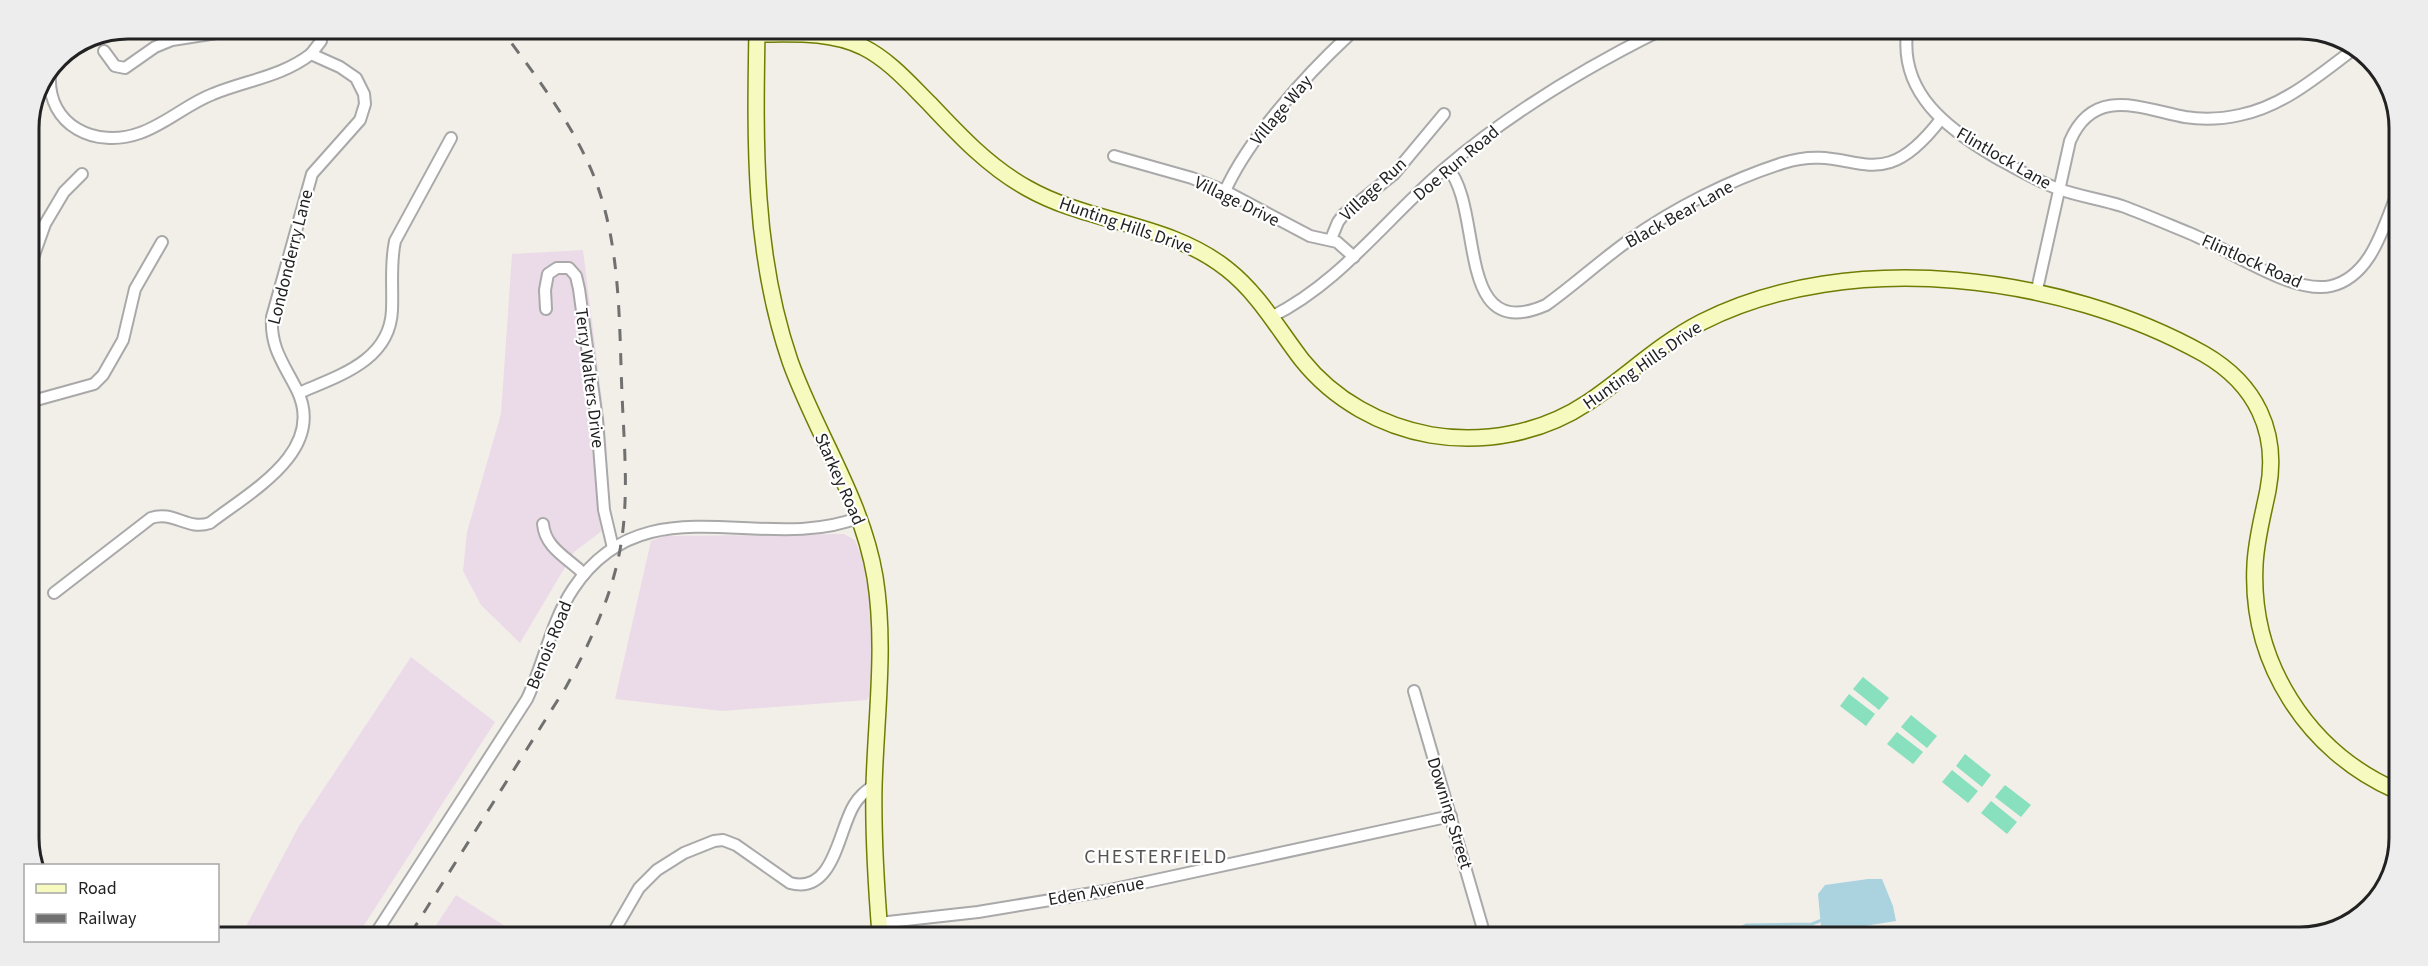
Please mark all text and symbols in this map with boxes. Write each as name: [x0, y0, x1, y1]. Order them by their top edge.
street label: Village Way: [1245, 69, 1319, 151]
street label: Doe Run Road: [1408, 120, 1505, 207]
street label: Flintlock Lane: [1952, 121, 2056, 196]
street label: Village Run: [1334, 152, 1412, 227]
street label: Village Drive: [1190, 170, 1284, 233]
street label: Black Bear Lane: [1621, 174, 1738, 254]
street label: Londonderry Lane: [262, 187, 319, 327]
street label: Hunting Hills Drive: [1056, 191, 1196, 260]
street label: Flintlock Road: [2198, 228, 2306, 295]
street label: Terry Walters Drive: [569, 307, 611, 450]
street label: Hunting Hills Drive: [1578, 315, 1707, 416]
street label: Starkey Road: [808, 429, 871, 529]
street label: Benois Road: [520, 597, 579, 693]
street label: Downing Street: [1421, 754, 1478, 872]
district label: CHESTERFIELD: [1084, 843, 1228, 871]
legend: [24, 864, 219, 942]
street label: Eden Avenue: [1046, 871, 1146, 912]
text: Road: [78, 876, 117, 901]
text: Railway: [78, 906, 137, 931]

